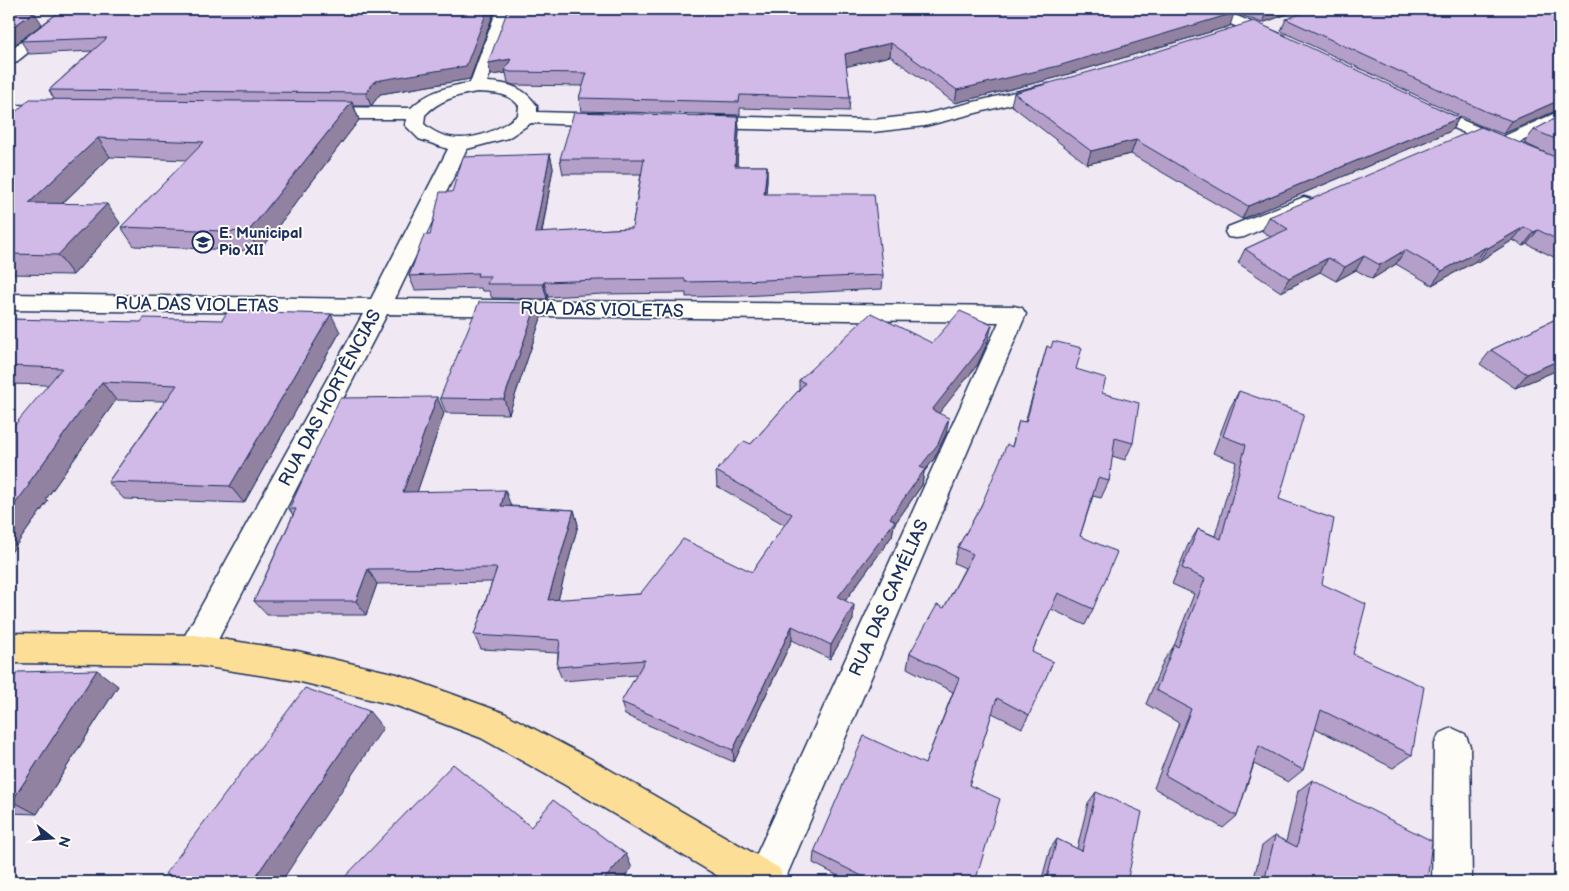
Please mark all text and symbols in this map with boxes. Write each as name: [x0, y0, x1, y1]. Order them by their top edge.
place label: E. Municipal Pio XII: [219, 224, 302, 260]
school or university icon: E. Municipal Pio XII: [191, 230, 215, 254]
street label: RUA DAS VIOLETAS: [115, 293, 279, 317]
street label: RUA DAS VIOLETAS: [520, 298, 684, 322]
street label: RUA DAS HORTÊNCIAS: [273, 305, 386, 490]
street label: RUA DAS CAMÉLIAS: [843, 515, 933, 680]
north arrow: [28, 814, 78, 864]
text: N: [54, 834, 74, 849]

